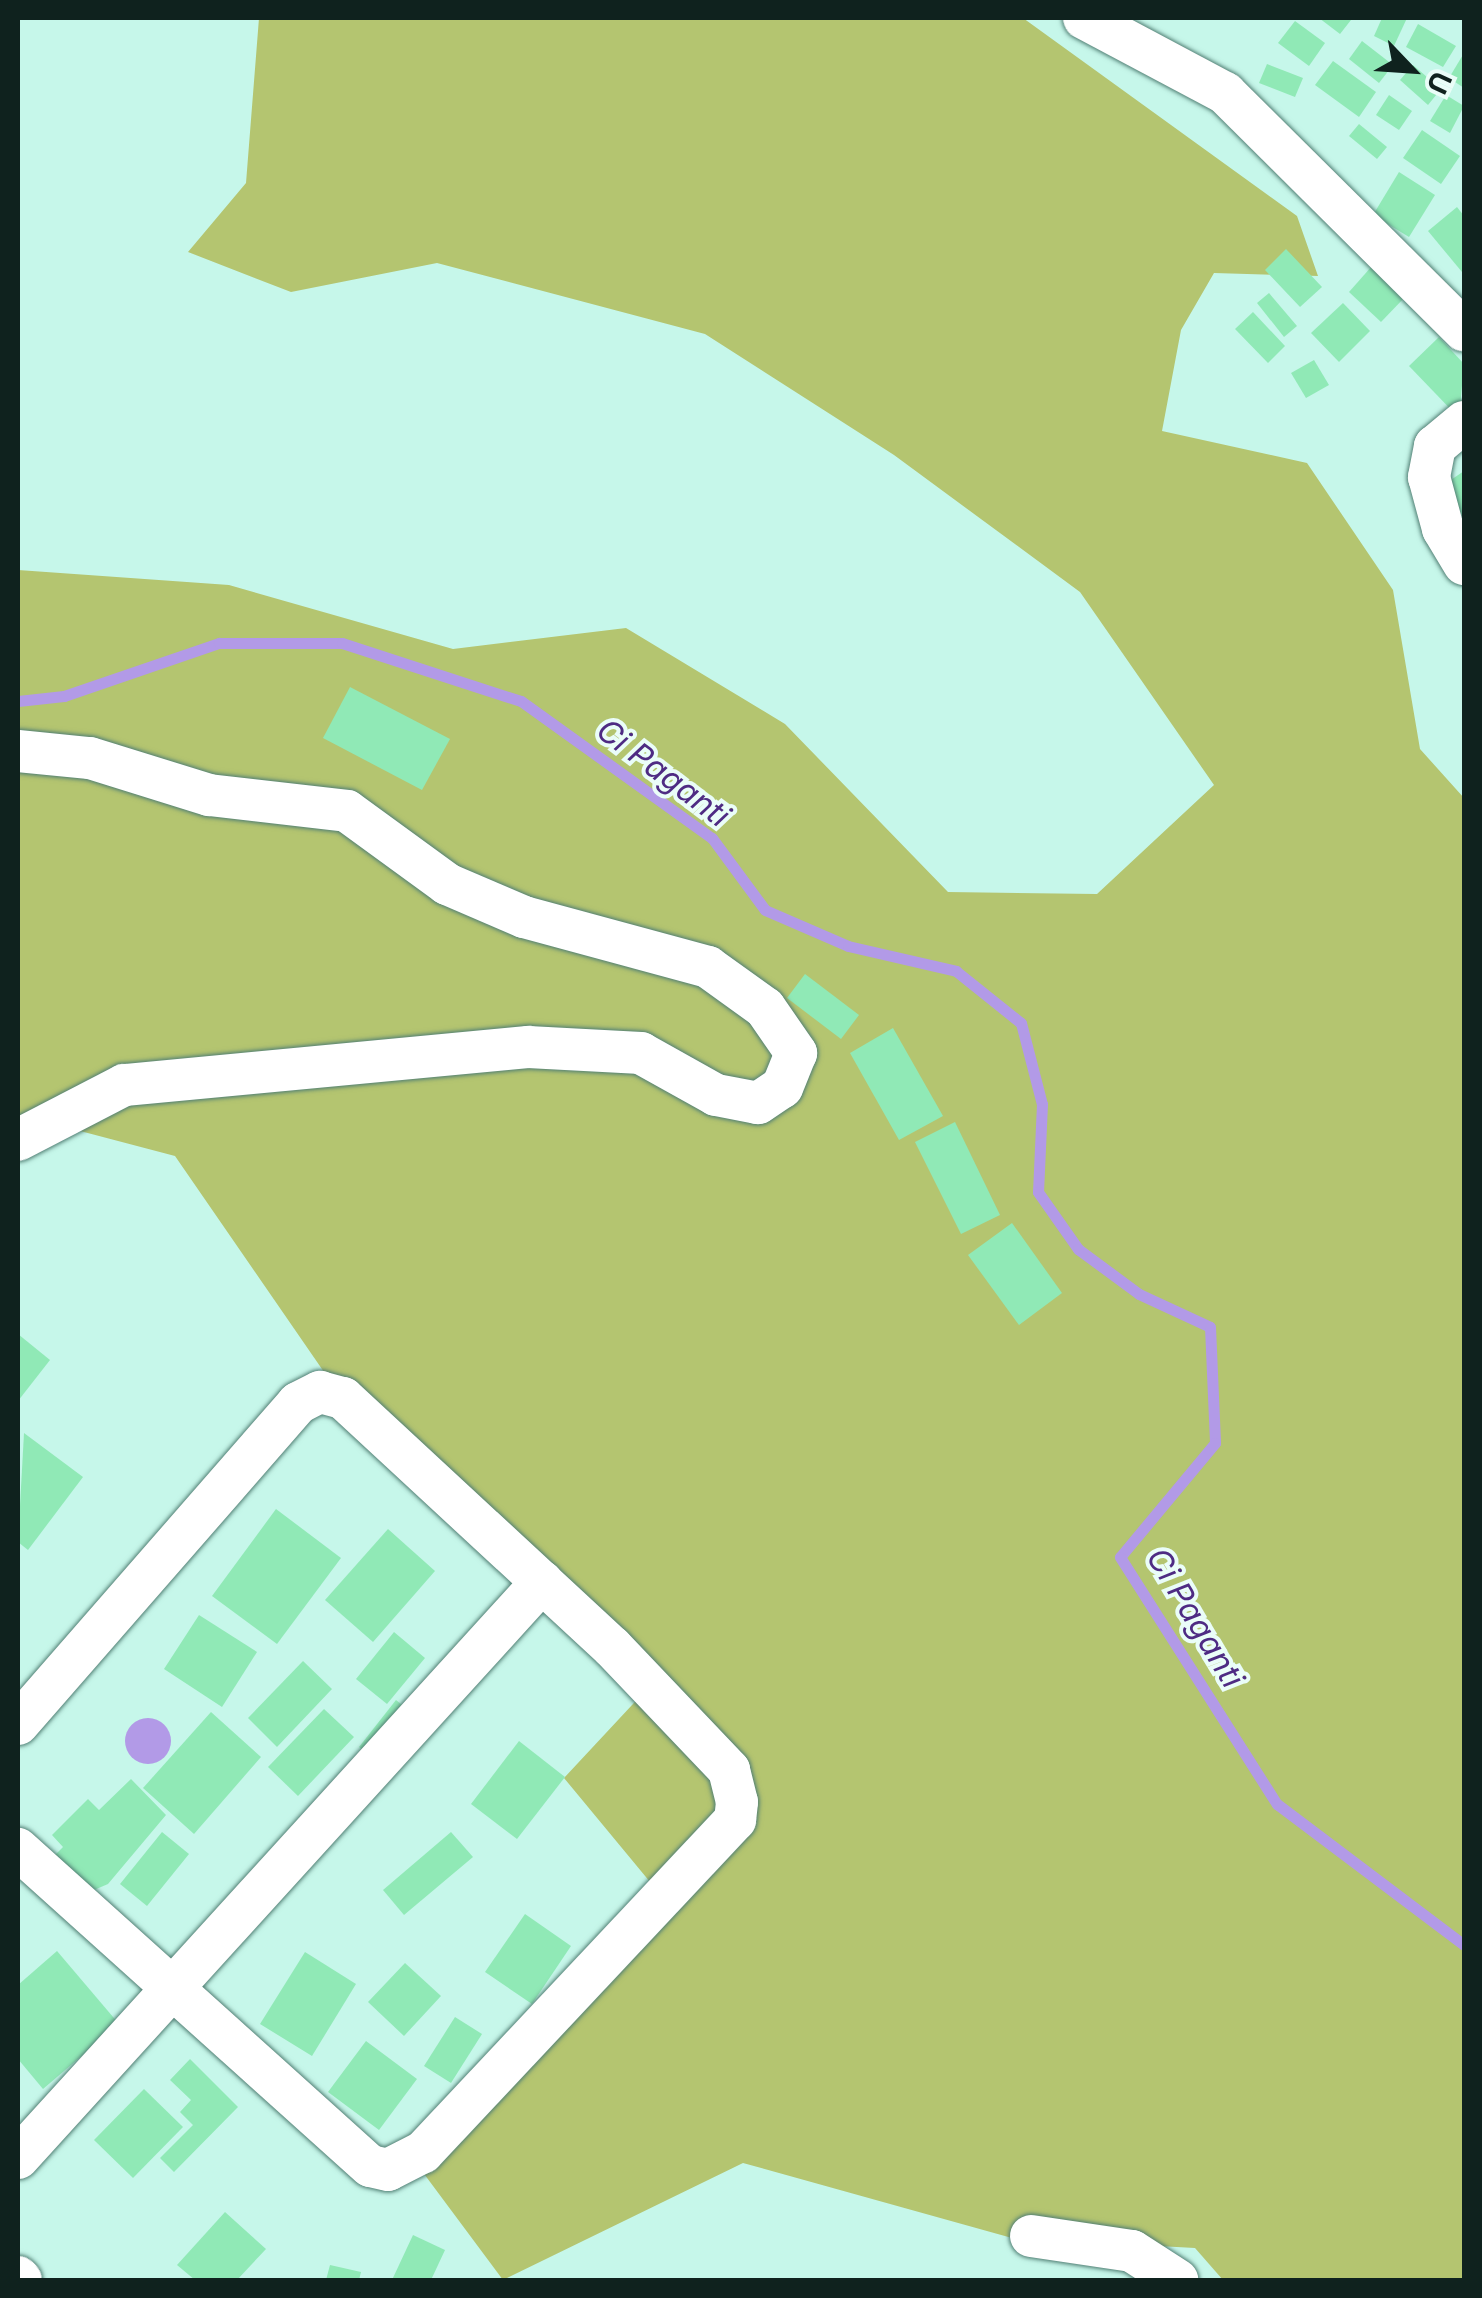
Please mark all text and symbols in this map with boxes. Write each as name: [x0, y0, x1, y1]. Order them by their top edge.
north arrow: [1362, 20, 1462, 120]
text: U: [1419, 66, 1459, 99]
water label: Ci Paganti: [589, 711, 737, 835]
water label: Ci Paganti: [1138, 1541, 1252, 1695]

